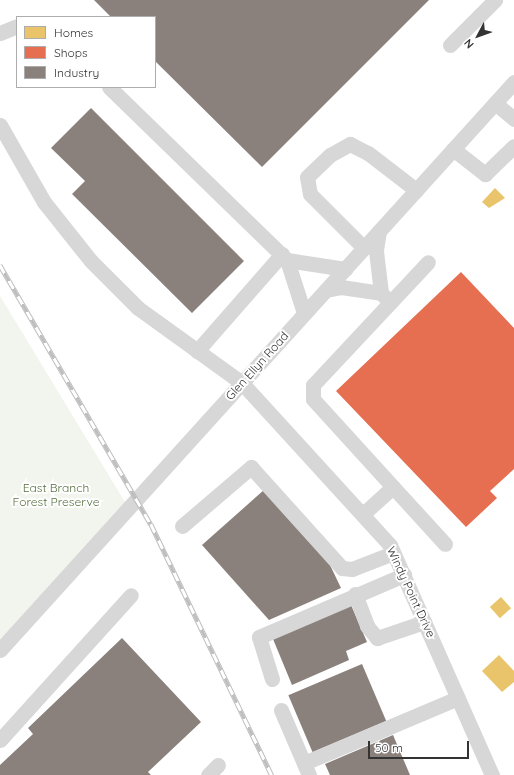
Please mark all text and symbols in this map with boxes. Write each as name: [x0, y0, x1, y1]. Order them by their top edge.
legend: [16, 16, 156, 88]
north arrow: [458, 16, 498, 56]
text: Homes: [54, 25, 93, 40]
text: N: [461, 36, 477, 52]
text: Shops: [54, 45, 88, 60]
text: Industry: [54, 65, 99, 80]
street label: Glen Ellyn Road: [223, 329, 291, 403]
park label: East Branch Forest Preserve: [13, 481, 99, 509]
street label: Windy Point Drive: [384, 544, 438, 640]
scale bar: [370, 733, 471, 759]
text: 50 m: [375, 740, 403, 755]

